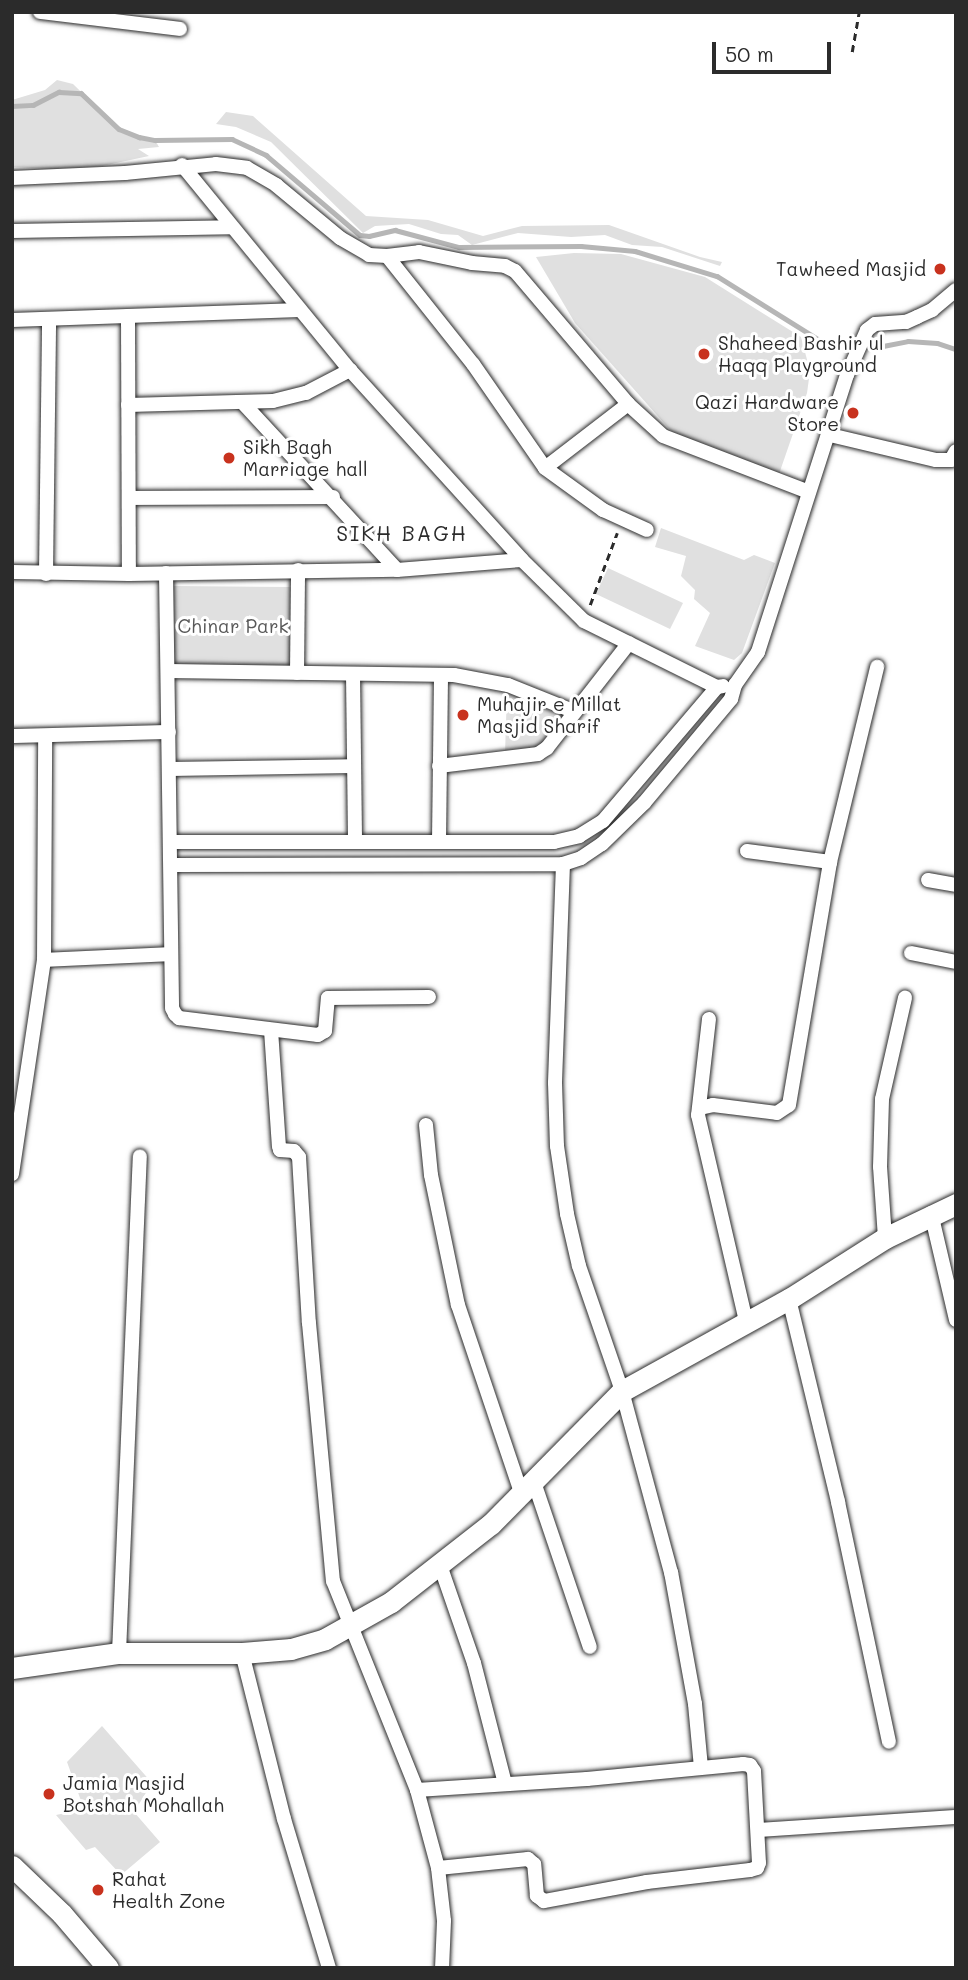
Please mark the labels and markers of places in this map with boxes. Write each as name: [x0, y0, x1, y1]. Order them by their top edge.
place label: Tawheed Masjid: [776, 258, 926, 280]
marker: Tawheed Masjid: [932, 261, 948, 277]
place label: Shaheed Bashir ul Haqq Playground: [718, 332, 884, 376]
marker: Shaheed Bashir ul Haqq Playground: [696, 346, 712, 362]
place label: Qazi Hardware Store: [695, 391, 839, 435]
marker: Qazi Hardware Store: [845, 405, 861, 421]
place label: Sikh Bagh Marriage hall: [243, 436, 368, 480]
marker: Sikh Bagh Marriage hall: [221, 450, 237, 466]
place label: Muhajir e Millat Masjid Sharif: [477, 693, 621, 737]
marker: Muhajir e Millat Masjid Sharif: [455, 707, 471, 723]
place label: Jamia Masjid Botshah Mohallah: [63, 1772, 224, 1816]
marker: Jamia Masjid Botshah Mohallah: [41, 1786, 57, 1802]
place label: Rahat Health Zone: [112, 1868, 225, 1912]
marker: Rahat Health Zone: [90, 1882, 106, 1898]

